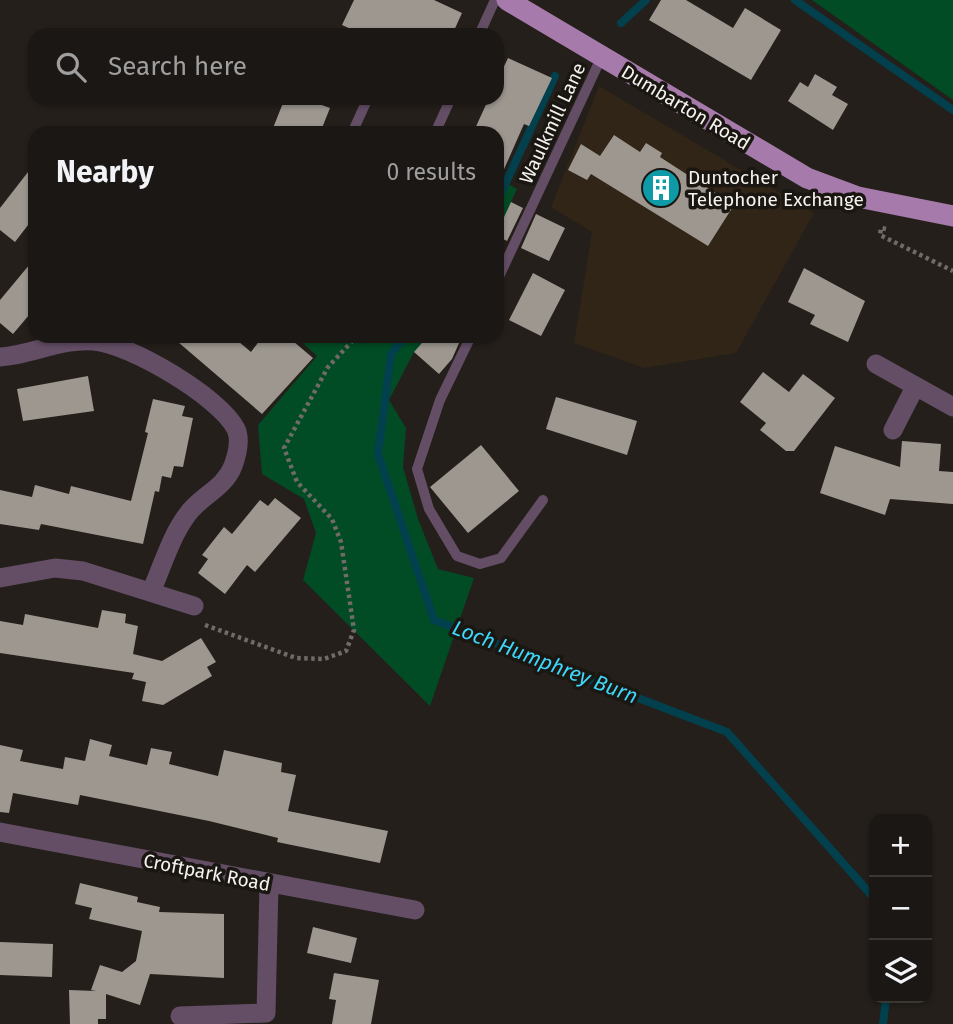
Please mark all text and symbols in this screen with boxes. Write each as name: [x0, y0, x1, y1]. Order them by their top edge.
search box: [28, 28, 504, 105]
icon: search: [52, 48, 90, 86]
text: Search here: [108, 51, 247, 82]
street label: Waulkmill Lane: [514, 59, 591, 187]
street label: Dumbarton Road: [617, 60, 754, 155]
text: Nearby: [56, 154, 154, 190]
text: 0 results: [386, 158, 476, 186]
place label: Duntocher Telephone Exchange: [688, 166, 864, 211]
building icon: Duntocher Telephone Exchange: [640, 167, 682, 209]
water label: Loch Humphrey Burn: [449, 615, 641, 709]
map controls: [869, 814, 932, 1003]
button: +: [869, 814, 932, 877]
street label: Croftpark Road: [141, 849, 272, 896]
button: −: [869, 877, 932, 940]
button: layers: [869, 940, 932, 1003]

